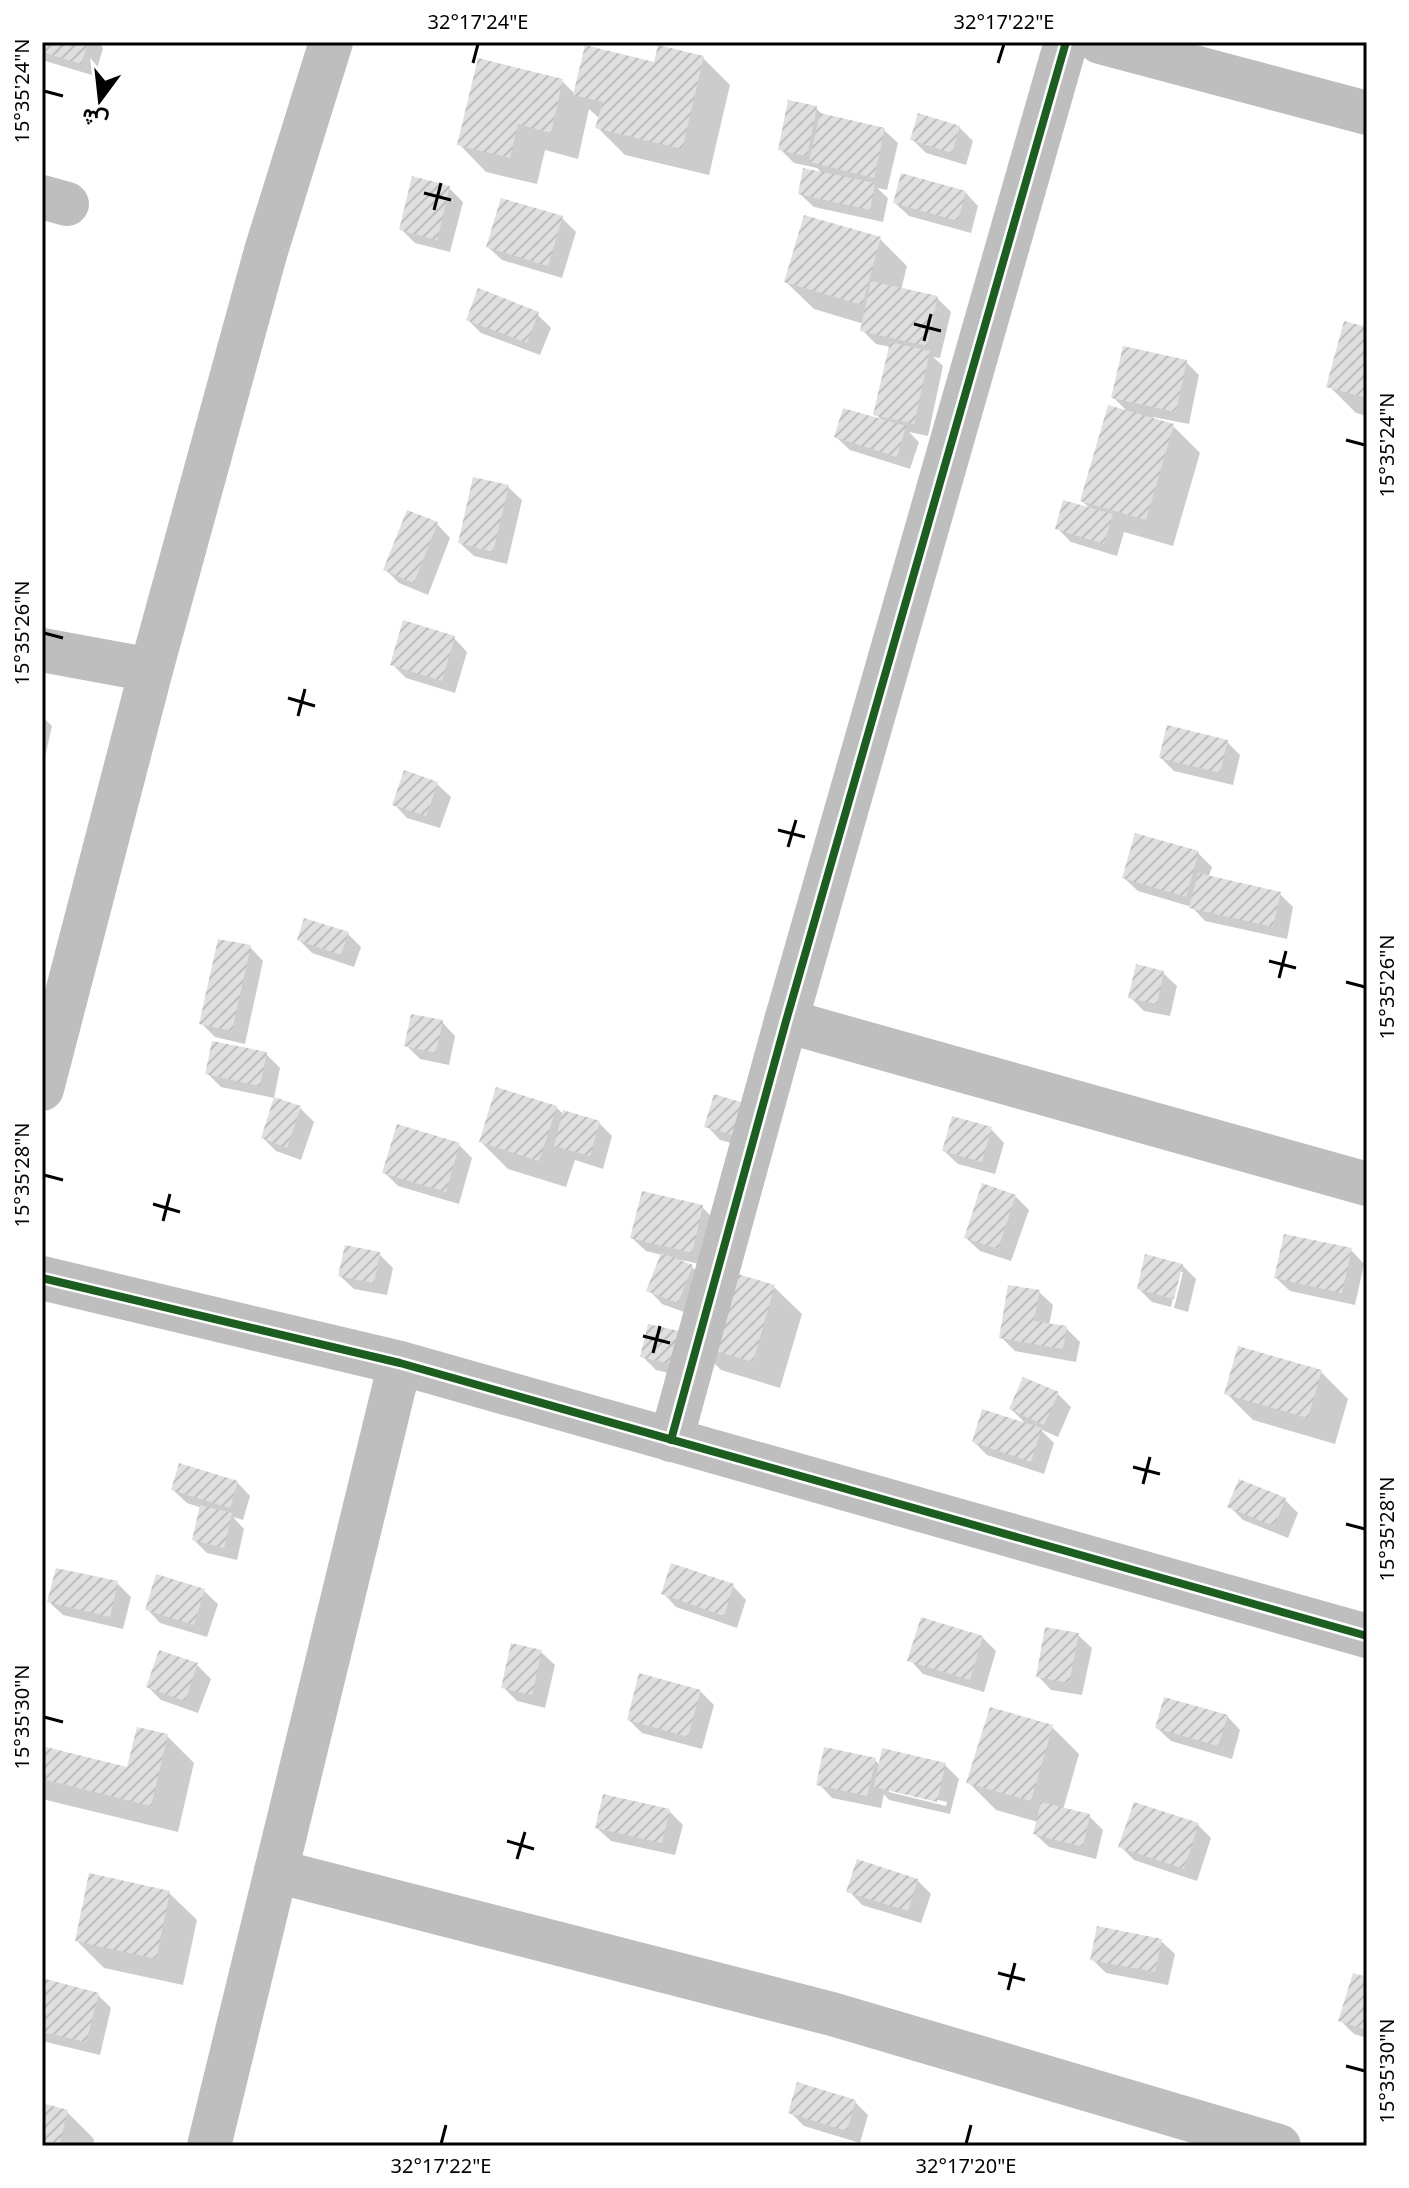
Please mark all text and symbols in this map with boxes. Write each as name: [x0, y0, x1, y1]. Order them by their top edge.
text: 32°17'24"E: [428, 8, 528, 35]
text: 32°17'22"E: [954, 8, 1054, 35]
text: 15°35'24"N: [8, 38, 35, 144]
north arrow: [60, 60, 140, 140]
text: ش: [78, 102, 111, 138]
text: 15°35'24"N: [1373, 392, 1400, 498]
text: 15°35'26"N: [8, 580, 35, 686]
text: 15°35'26"N: [1373, 934, 1400, 1040]
text: 15°35'28"N: [8, 1122, 35, 1228]
text: 15°35'28"N: [1373, 1476, 1400, 1582]
text: 15°35'30"N: [8, 1664, 35, 1770]
text: 15°35'30"N: [1373, 2018, 1400, 2124]
text: 32°17'22"E: [391, 2152, 491, 2179]
text: 32°17'20"E: [916, 2152, 1016, 2179]

